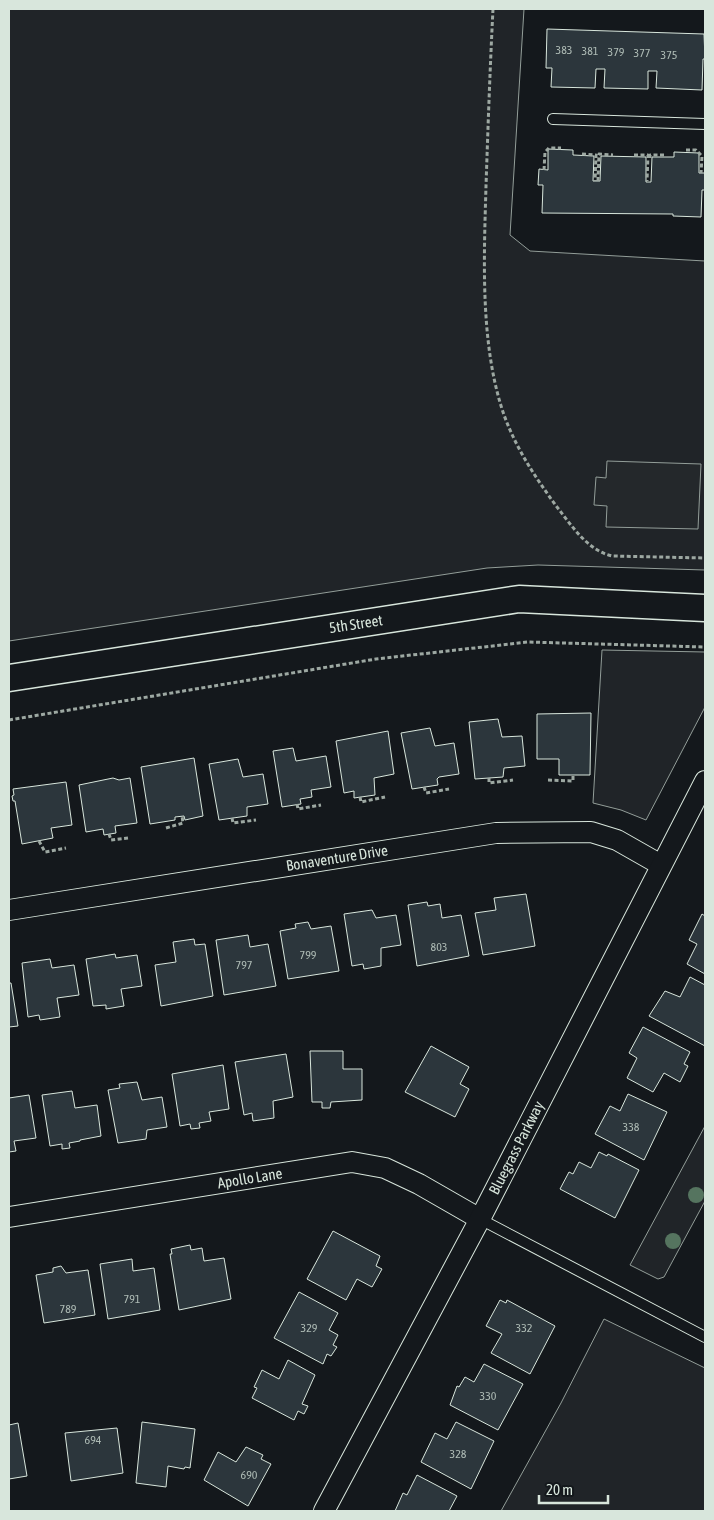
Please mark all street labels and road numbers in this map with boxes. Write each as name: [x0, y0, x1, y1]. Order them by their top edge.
street label: 5th Street: [328, 611, 384, 636]
street label: Bonaventure Drive: [285, 841, 389, 874]
street label: Bluegrass Parkway: [485, 1098, 547, 1197]
street label: Apollo Lane: [216, 1164, 284, 1191]

